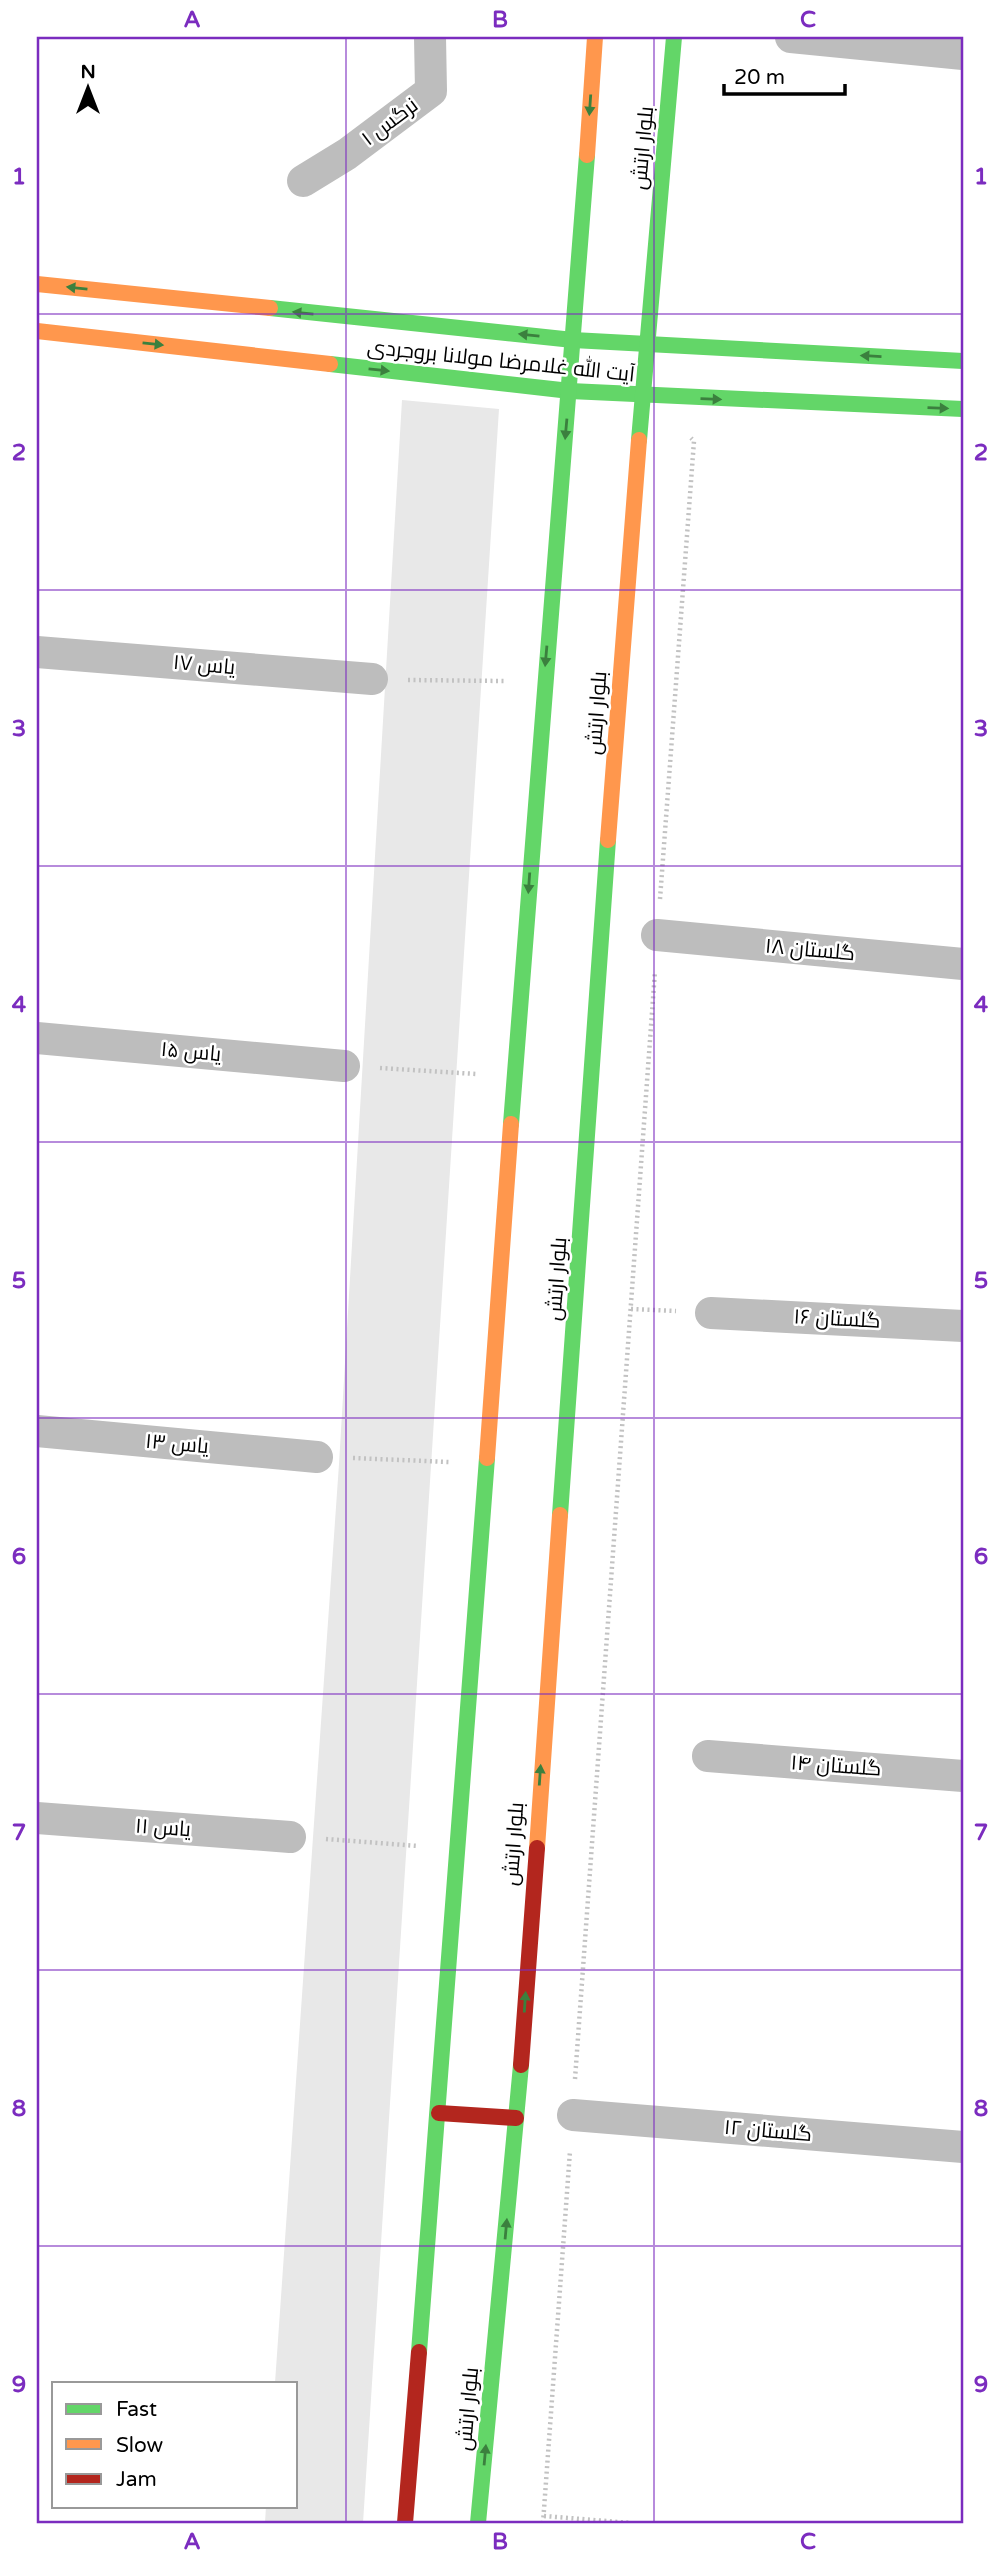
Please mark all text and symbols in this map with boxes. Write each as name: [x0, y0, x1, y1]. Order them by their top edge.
text: A: [183, 6, 201, 34]
text: B: [492, 6, 508, 34]
text: C: [800, 6, 816, 34]
north arrow: [52, 52, 122, 122]
scale bar: [724, 52, 844, 96]
text: N: [80, 61, 96, 83]
text: 20 m: [734, 65, 785, 90]
street label: نرگس ۱: [357, 93, 423, 151]
one-way arrow: [584, 94, 595, 116]
street label: بلوار ارتش: [627, 105, 659, 191]
text: 1: [12, 163, 26, 191]
text: 1: [974, 163, 988, 191]
one-way arrow: [66, 282, 88, 293]
one-way arrow: [292, 307, 314, 318]
one-way arrow: [518, 330, 540, 341]
street label: آیت الله غلامرضا مولانا بروجردی: [366, 333, 637, 388]
one-way arrow: [142, 339, 164, 350]
one-way arrow: [859, 351, 881, 362]
one-way arrow: [369, 364, 391, 375]
one-way arrow: [700, 394, 722, 405]
one-way arrow: [927, 403, 949, 414]
one-way arrow: [560, 419, 571, 441]
text: 2: [12, 439, 26, 467]
text: 2: [974, 439, 988, 467]
one-way arrow: [540, 645, 551, 667]
street label: یاس ۱۷: [172, 650, 237, 680]
street label: بلوار ارتش: [582, 670, 612, 756]
text: 3: [12, 715, 26, 743]
text: 3: [974, 715, 988, 743]
one-way arrow: [523, 872, 534, 894]
street label: گلستان ۱۸: [764, 934, 856, 966]
text: 4: [12, 991, 27, 1019]
text: 4: [974, 991, 989, 1019]
street label: یاس ۱۵: [160, 1037, 223, 1067]
street label: بلوار ارتش: [542, 1236, 572, 1322]
text: 5: [12, 1267, 26, 1295]
text: 5: [974, 1267, 988, 1295]
street label: گلستان ۱۶: [793, 1304, 881, 1334]
street label: یاس ۱۳: [144, 1429, 210, 1459]
text: 6: [12, 1543, 26, 1571]
text: 6: [974, 1543, 988, 1571]
street label: گلستان ۱۴: [790, 1750, 882, 1782]
one-way arrow: [535, 1764, 546, 1786]
street label: بلوار ارتش: [499, 1801, 529, 1887]
street label: یاس ۱۱: [134, 1814, 192, 1842]
text: 7: [12, 1819, 26, 1847]
text: 7: [974, 1819, 988, 1847]
one-way arrow: [520, 1991, 531, 2013]
text: 8: [12, 2095, 26, 2123]
text: 8: [974, 2095, 988, 2123]
street label: گلستان ۱۲: [723, 2115, 813, 2147]
one-way arrow: [501, 2218, 512, 2240]
street label: بلوار ارتش: [452, 2366, 484, 2452]
text: 9: [12, 2371, 26, 2399]
text: 9: [974, 2371, 988, 2399]
legend: [52, 2382, 298, 2508]
text: Fast: [116, 2397, 157, 2422]
text: Slow: [116, 2433, 164, 2458]
one-way arrow: [479, 2444, 490, 2466]
text: Jam: [116, 2467, 157, 2492]
text: A: [183, 2528, 201, 2556]
text: B: [492, 2528, 508, 2556]
text: C: [800, 2528, 816, 2556]

